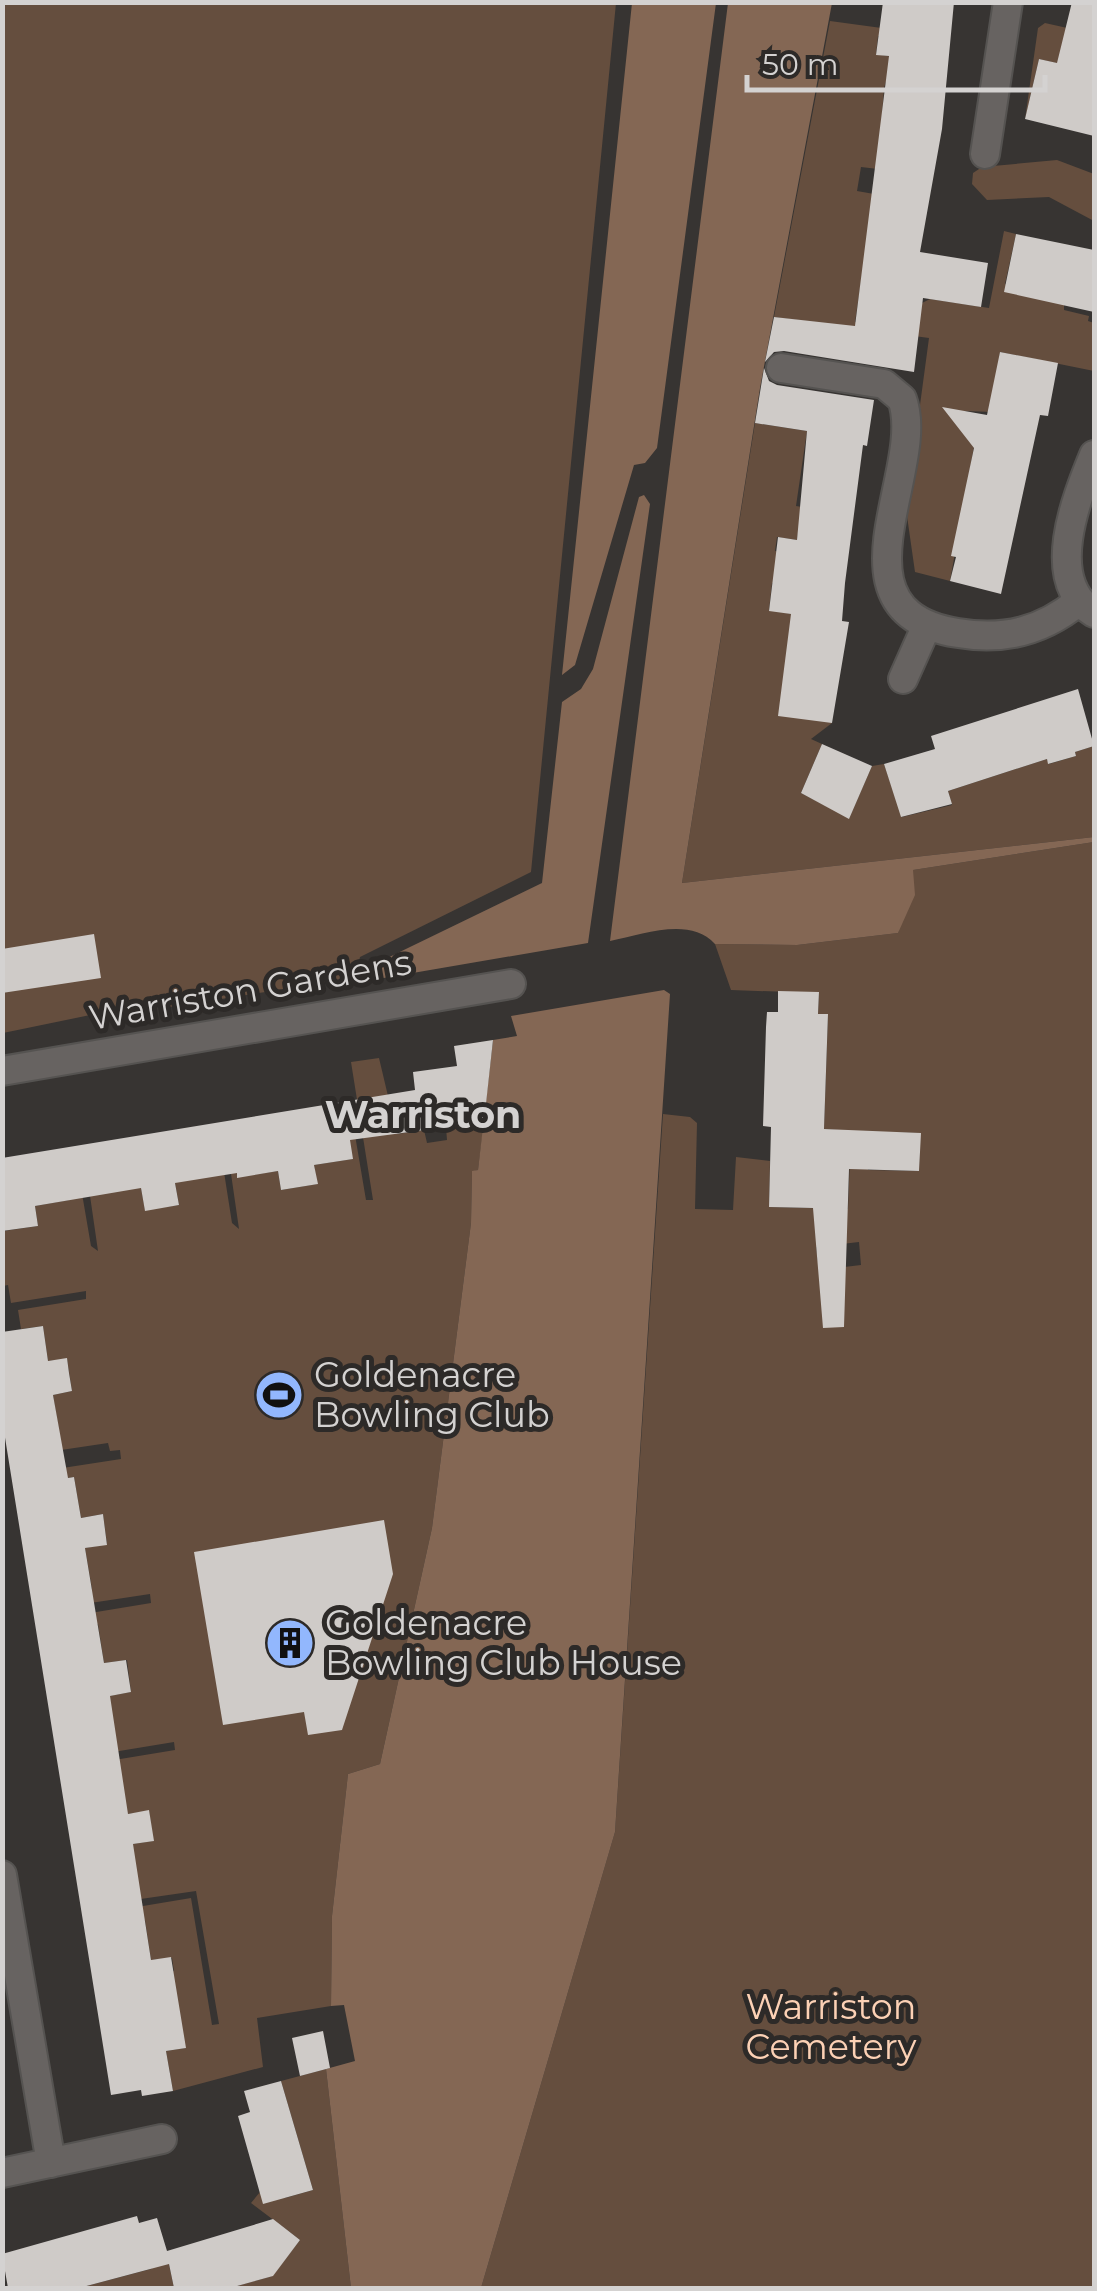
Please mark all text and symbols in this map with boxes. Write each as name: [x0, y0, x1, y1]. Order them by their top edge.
scale bar: [747, 30, 1044, 92]
text: 50 m: [762, 46, 839, 83]
street label: Warriston Gardens: [85, 940, 415, 1039]
district label: Warriston: [325, 1091, 521, 1138]
place label: Goldenacre Bowling Club: [314, 1353, 550, 1436]
sports icon: Goldenacre Bowling Club: [253, 1369, 305, 1421]
place label: Goldenacre Bowling Club House: [325, 1601, 682, 1684]
building icon: Goldenacre Bowling Club House: [264, 1617, 316, 1669]
park label: Warriston Cemetery: [746, 1985, 916, 2068]

